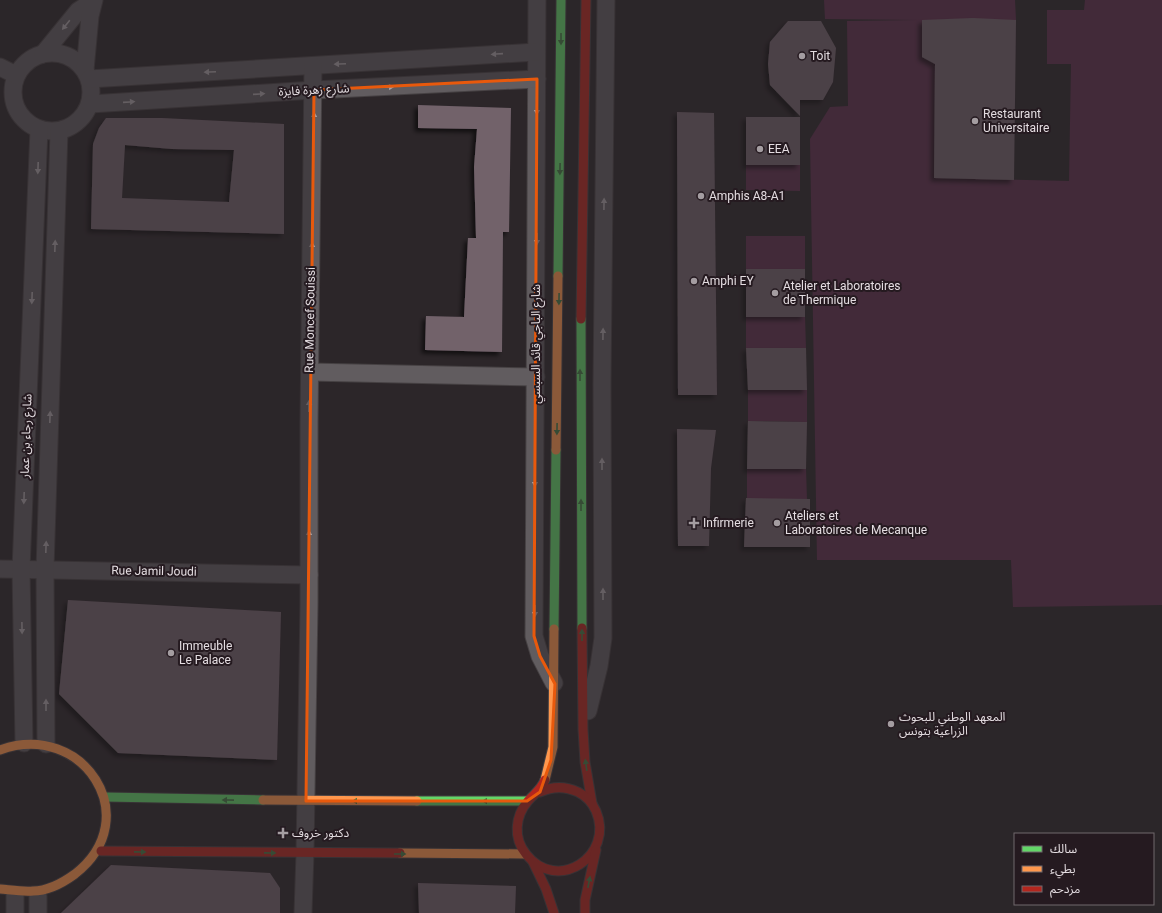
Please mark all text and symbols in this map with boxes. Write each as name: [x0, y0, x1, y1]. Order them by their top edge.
one-way arrow: [62, 20, 71, 30]
one-way arrow: [558, 33, 564, 46]
place label: Toit: [810, 49, 830, 63]
one-way arrow: [491, 51, 503, 58]
marker: Toit: [797, 51, 807, 61]
one-way arrow: [334, 61, 346, 68]
one-way arrow: [204, 68, 216, 75]
street label: شارع زهرة فايزة: [278, 81, 350, 101]
one-way arrow: [382, 83, 394, 90]
one-way arrow: [253, 90, 265, 97]
one-way arrow: [123, 98, 135, 105]
one-way arrow: [534, 103, 540, 116]
place label: Restaurant Universitaire: [983, 107, 1049, 135]
one-way arrow: [311, 111, 317, 124]
marker: Restaurant Universitaire: [970, 116, 980, 126]
place label: EEA: [768, 142, 790, 156]
marker: EEA: [755, 144, 765, 154]
one-way arrow: [34, 162, 41, 174]
one-way arrow: [557, 163, 563, 176]
place label: Amphis A8-A1: [709, 189, 785, 203]
marker: Amphis A8-A1: [696, 191, 706, 201]
one-way arrow: [601, 197, 607, 210]
one-way arrow: [533, 233, 540, 245]
one-way arrow: [52, 239, 58, 252]
one-way arrow: [308, 242, 315, 254]
street label: Rue Moncef Souissi: [302, 267, 318, 373]
place label: Amphi EY: [702, 274, 754, 288]
marker: Amphi EY: [689, 276, 699, 286]
place label: Atelier et Laboratoires de Thermique: [783, 279, 901, 307]
street label: شارع الباجي قائد السبسي: [529, 284, 546, 404]
marker: Atelier et Laboratoires de Thermique: [770, 288, 780, 298]
one-way arrow: [29, 292, 35, 305]
one-way arrow: [556, 293, 562, 306]
one-way arrow: [599, 328, 606, 340]
one-way arrow: [577, 368, 583, 381]
street label: شارع رجاء بن عمار: [17, 393, 36, 480]
one-way arrow: [306, 399, 312, 412]
one-way arrow: [47, 410, 53, 423]
one-way arrow: [554, 423, 560, 436]
one-way arrow: [599, 457, 605, 470]
one-way arrow: [532, 475, 538, 488]
one-way arrow: [21, 492, 27, 505]
one-way arrow: [578, 498, 584, 511]
place label: Ateliers et Laboratoires de Mecanque: [785, 509, 927, 537]
place label: Infirmerie: [703, 516, 754, 530]
marker: Infirmerie: [688, 517, 700, 529]
marker: Ateliers et Laboratoires de Mecanque: [772, 518, 782, 528]
one-way arrow: [306, 529, 312, 542]
one-way arrow: [43, 540, 49, 553]
street label: Rue Jamil Joudi: [111, 563, 197, 579]
one-way arrow: [600, 587, 606, 600]
one-way arrow: [532, 605, 538, 618]
one-way arrow: [19, 622, 25, 635]
one-way arrow: [579, 628, 585, 641]
place label: Immeuble Le Palace: [179, 639, 232, 667]
marker: Immeuble Le Palace: [166, 648, 176, 658]
one-way arrow: [43, 698, 49, 711]
place label: المعهد الوطني للبحوث الزراعية بتونس: [899, 710, 1006, 738]
marker: المعهد الوطني للبحوث الزراعية بتونس: [886, 719, 896, 729]
one-way arrow: [583, 759, 589, 771]
one-way arrow: [221, 797, 234, 803]
one-way arrow: [351, 798, 364, 804]
one-way arrow: [481, 798, 494, 804]
place label: دكتور خروف: [292, 826, 349, 840]
marker: دكتور خروف: [277, 827, 289, 839]
legend: [1014, 833, 1154, 905]
text: سالك: [1050, 842, 1077, 856]
one-way arrow: [134, 849, 147, 855]
one-way arrow: [264, 850, 277, 856]
one-way arrow: [394, 851, 407, 857]
text: بطيء: [1050, 862, 1076, 879]
one-way arrow: [586, 875, 592, 888]
text: مزدحم: [1050, 882, 1080, 898]

